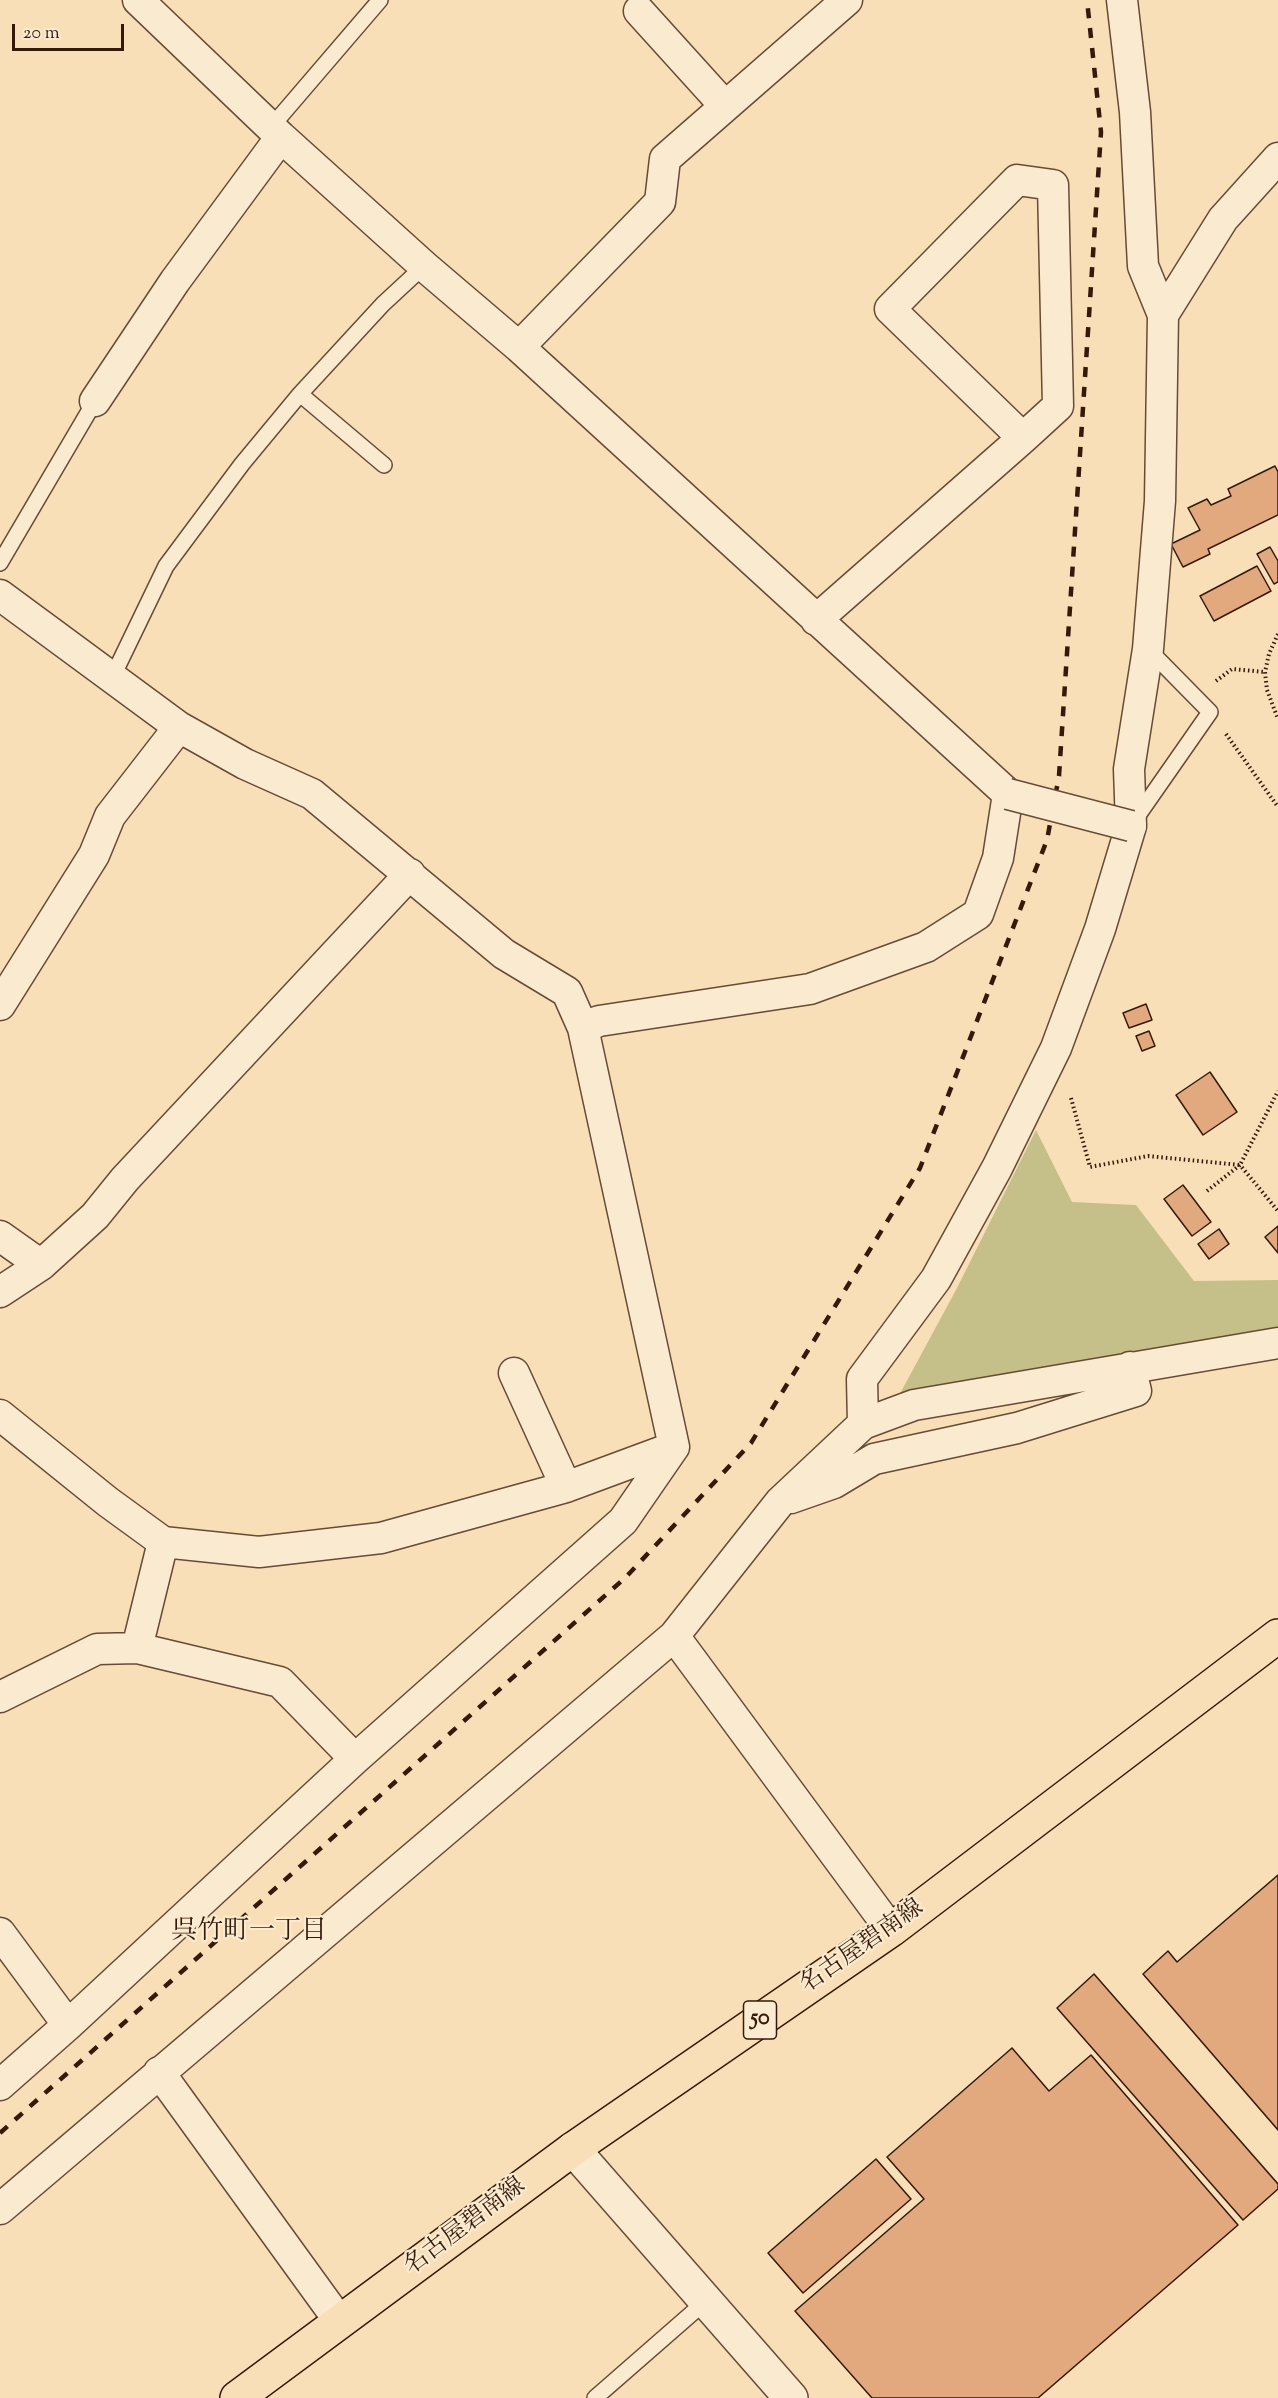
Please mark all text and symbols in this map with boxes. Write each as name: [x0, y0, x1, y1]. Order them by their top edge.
scale bar: [15, 12, 128, 50]
text: 20 m: [23, 21, 60, 47]
street label: 名古屋碧南線: [796, 1895, 930, 2001]
district label: 呉竹町一丁目: [171, 1918, 327, 1950]
road number: 50: [744, 2001, 777, 2039]
street label: 名古屋碧南線: [400, 2173, 532, 2283]

